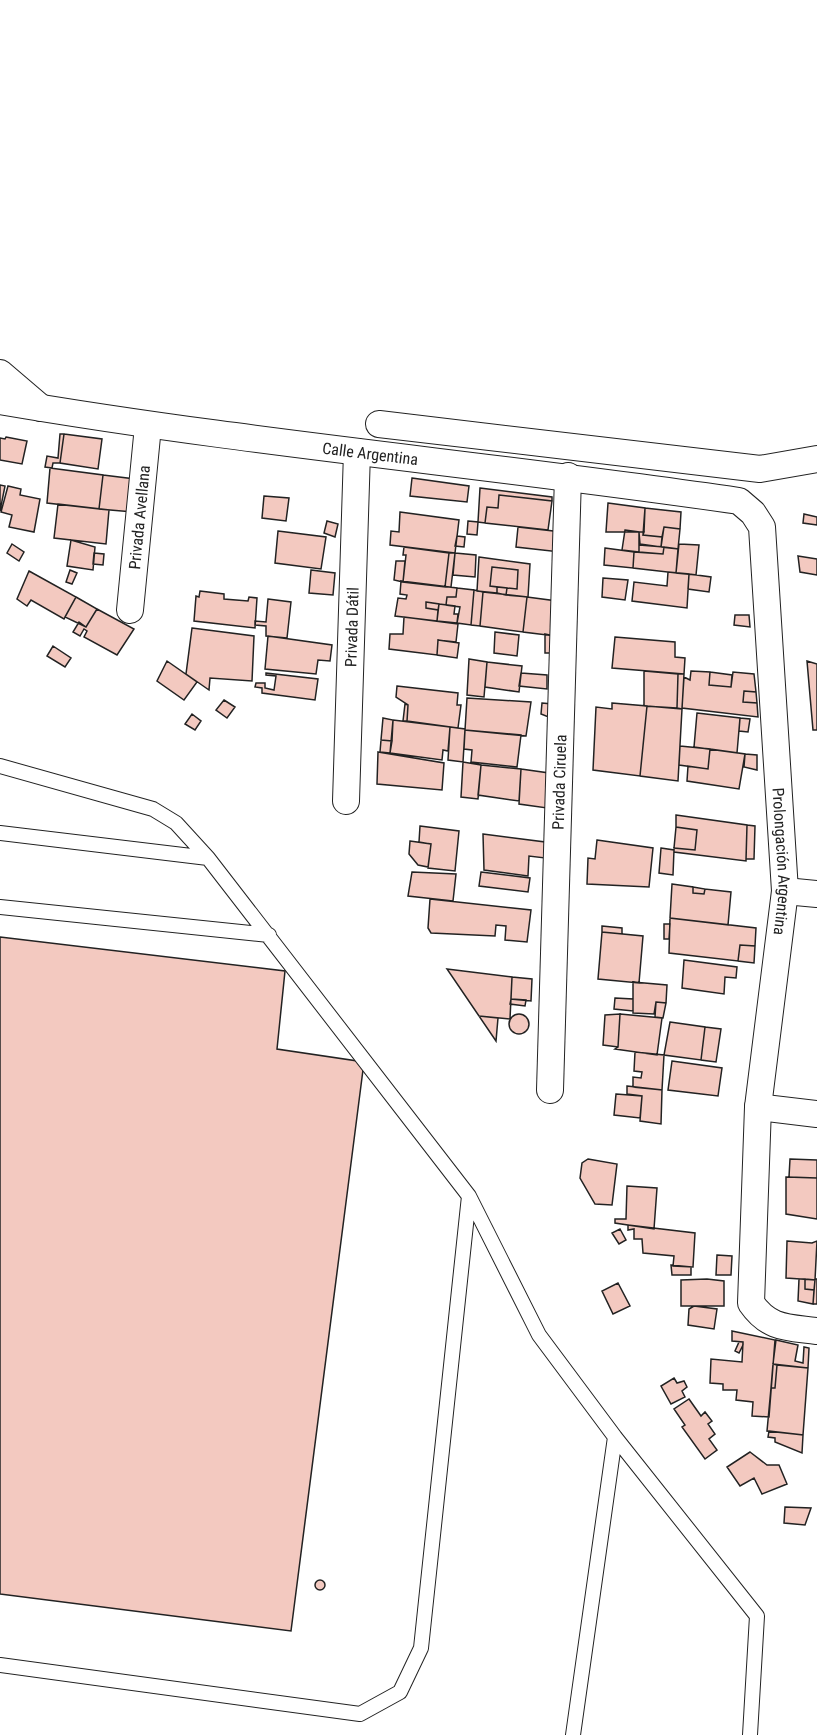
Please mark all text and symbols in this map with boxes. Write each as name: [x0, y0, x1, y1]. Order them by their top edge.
street label: Calle Argentina: [321, 439, 419, 469]
street label: Privada Avellana: [125, 464, 154, 570]
street label: Privada Dátil: [341, 587, 363, 667]
street label: Privada Ciruela: [549, 734, 570, 830]
street label: Prolongación Argentina: [768, 787, 794, 936]

